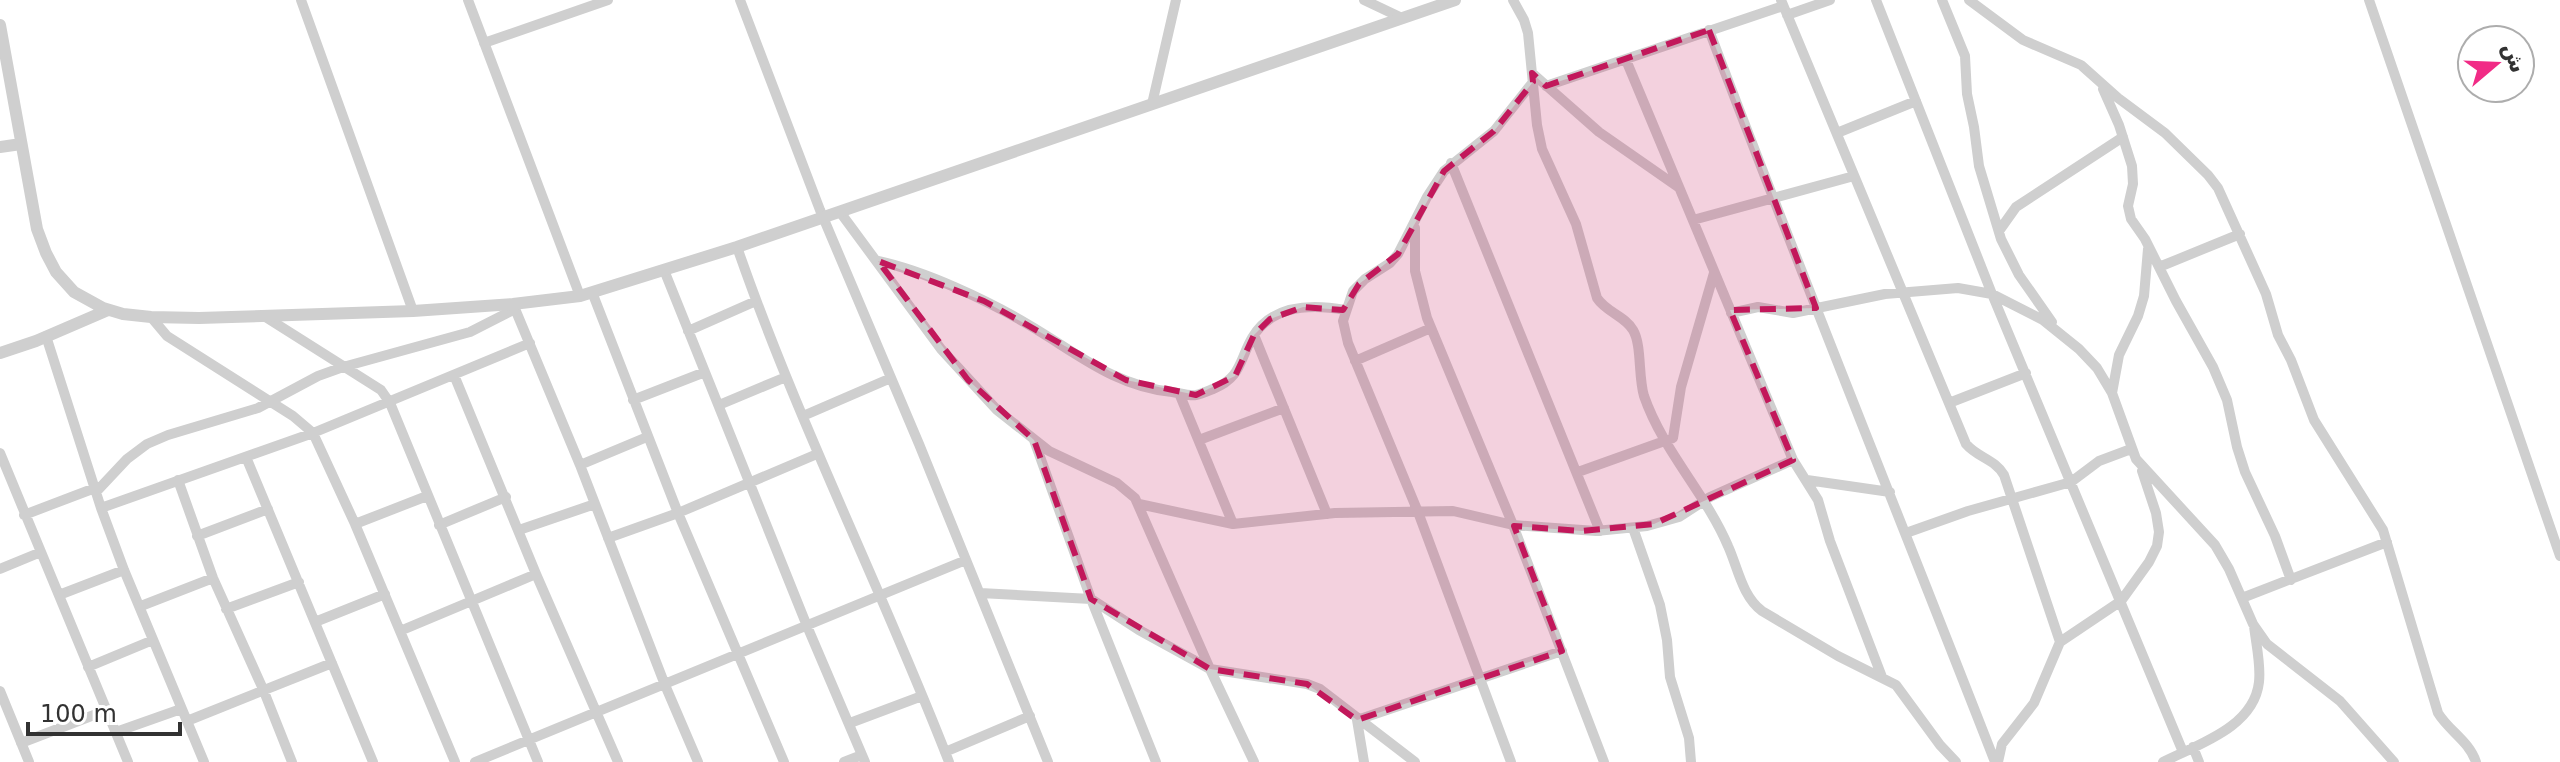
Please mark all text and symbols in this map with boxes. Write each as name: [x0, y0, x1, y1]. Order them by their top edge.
north arrow: [2456, 24, 2536, 104]
text: ش: [2498, 39, 2531, 76]
scale bar: [28, 686, 180, 736]
text: 100 m: [40, 700, 117, 728]

